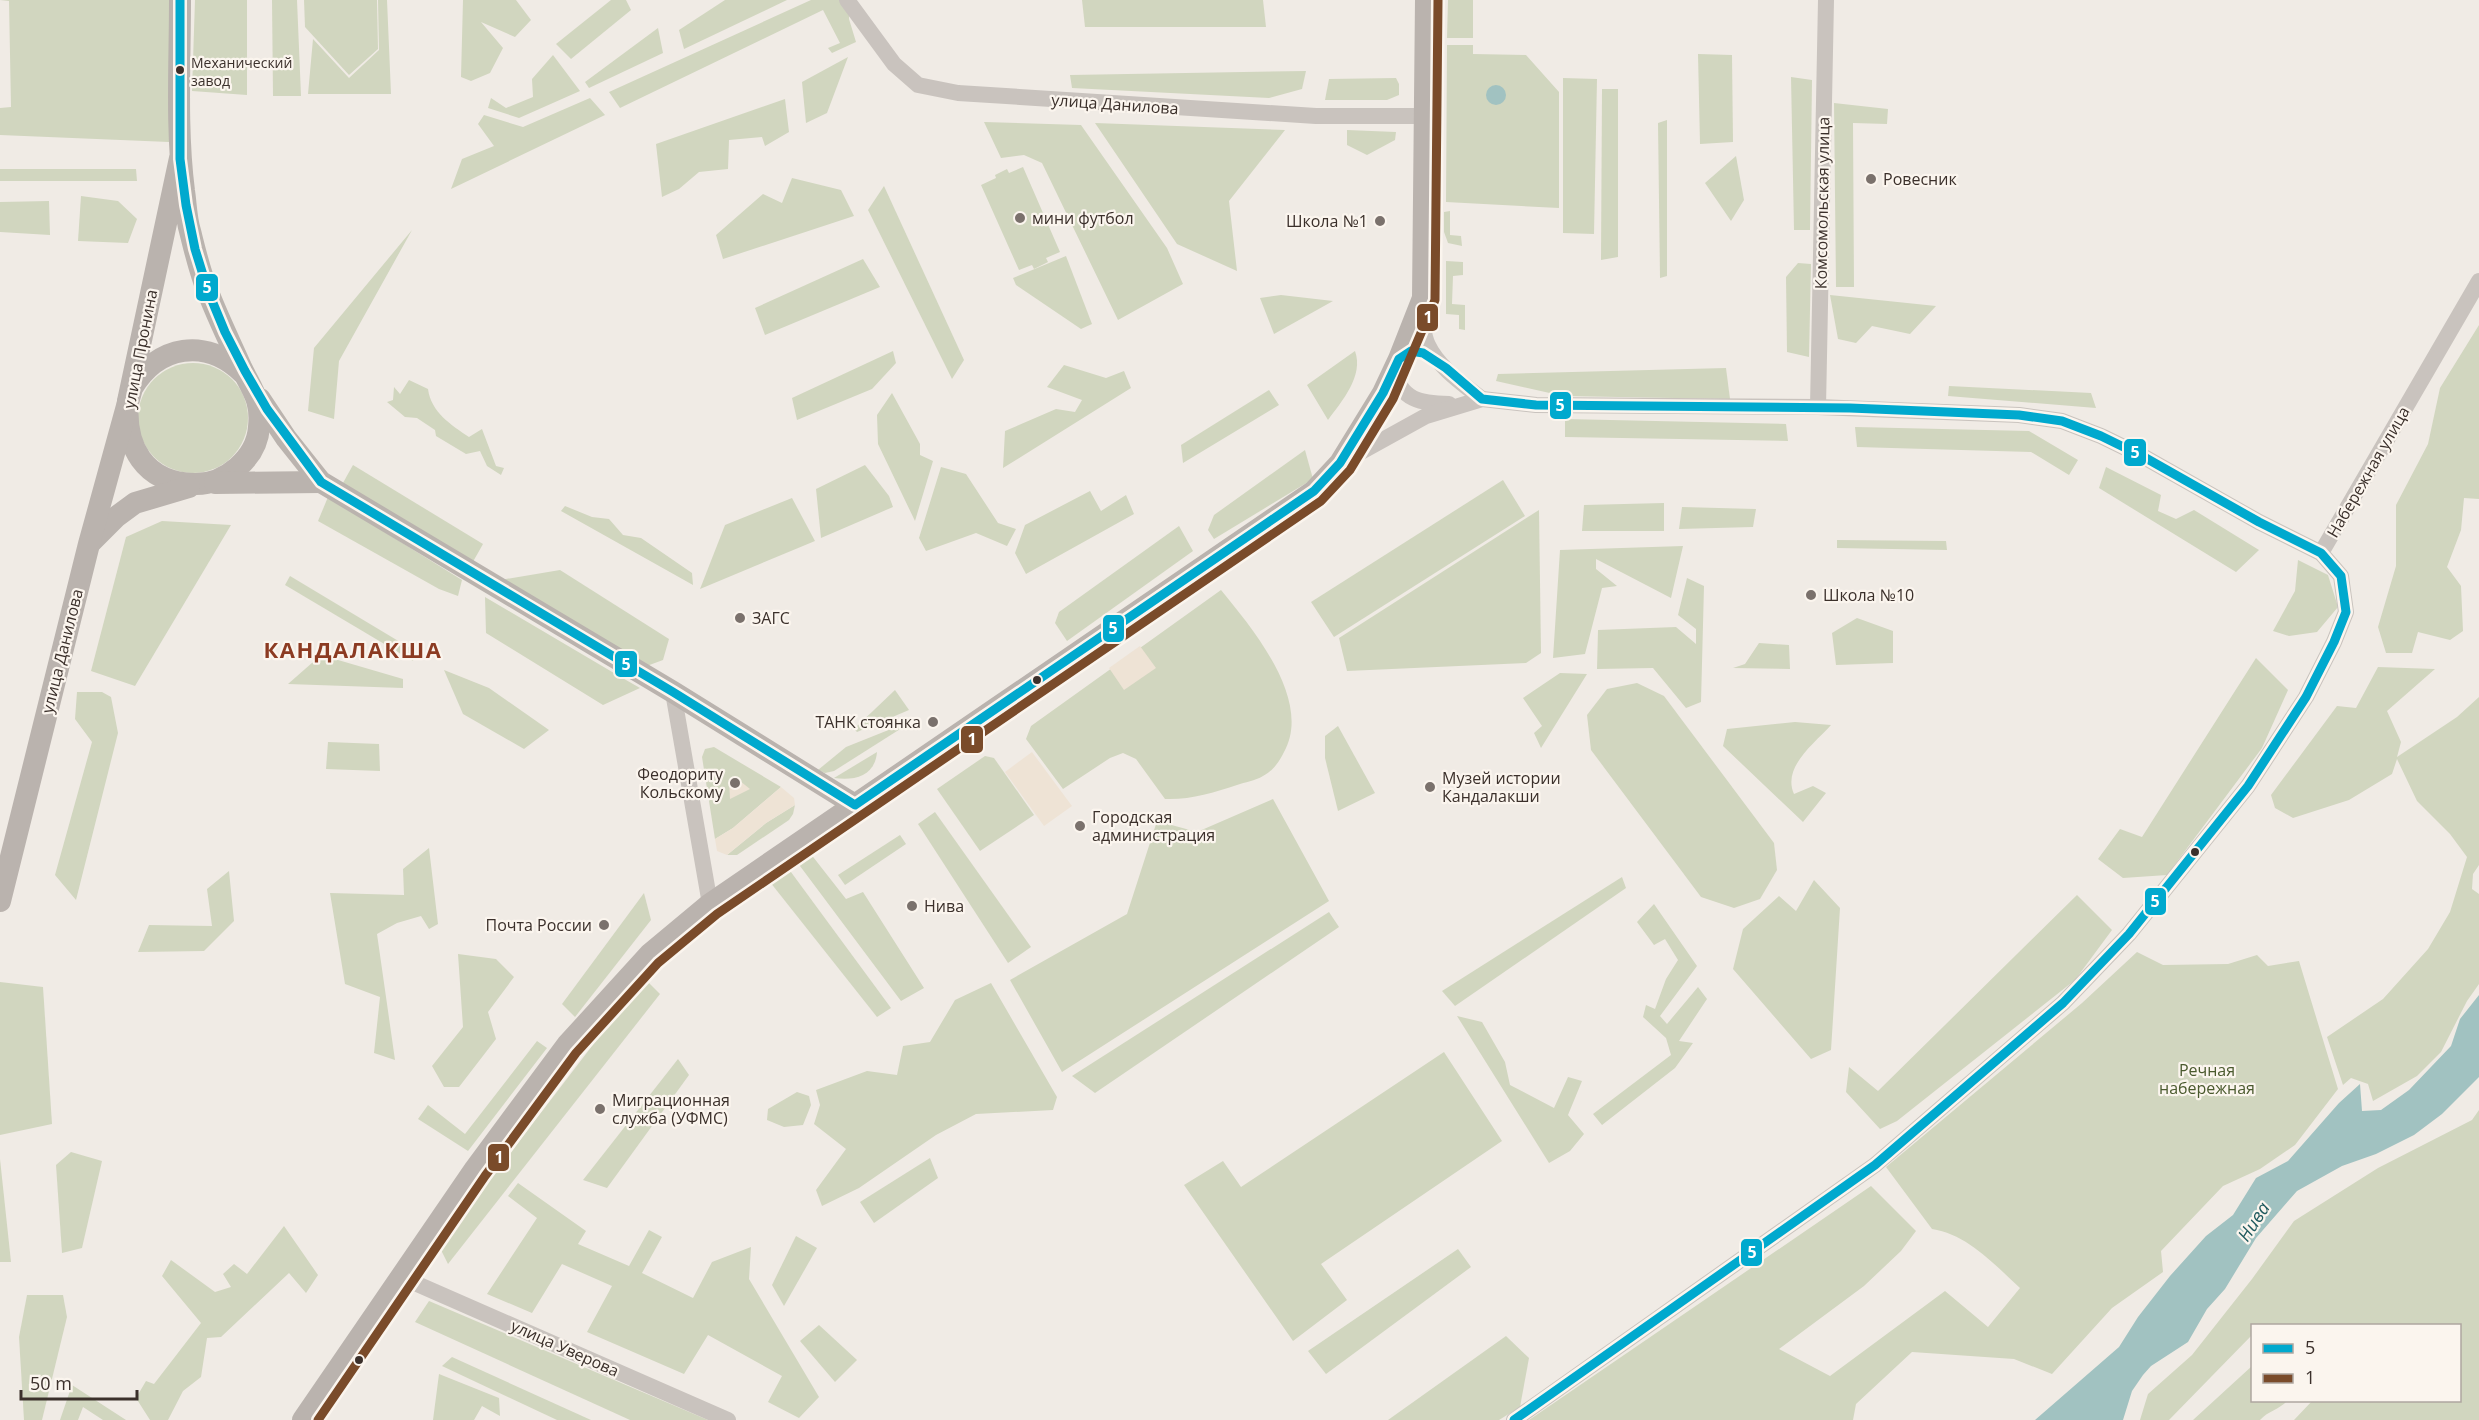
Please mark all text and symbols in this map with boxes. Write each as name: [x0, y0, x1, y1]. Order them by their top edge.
place label: Механический завод: [191, 53, 292, 90]
marker: Механический завод: [174, 64, 186, 76]
street label: улица Данилова: [1051, 89, 1179, 119]
street label: Комсомольская улица: [1809, 117, 1835, 289]
place label: Ровесник: [1883, 168, 1957, 190]
marker: Ровесник: [1864, 172, 1878, 186]
place label: мини футбол: [1032, 207, 1134, 229]
place label: Школа №1: [1286, 210, 1368, 232]
marker: мини футбол: [1013, 211, 1027, 225]
marker: Школа №1: [1373, 214, 1387, 228]
line badge: 5: [195, 273, 219, 302]
text: 5: [202, 276, 212, 298]
street label: улица Пронина: [118, 288, 162, 410]
line badge: 1: [1416, 303, 1439, 332]
text: 1: [1423, 306, 1433, 328]
line badge: 5: [1549, 391, 1572, 420]
text: 5: [1555, 394, 1565, 416]
street label: Набережная улица: [2321, 402, 2415, 542]
line badge: 5: [2123, 438, 2147, 467]
text: 5: [2130, 441, 2140, 463]
place label: Школа №10: [1823, 584, 1914, 606]
street label: улица Данилова: [36, 587, 88, 715]
marker: Школа №10: [1804, 588, 1818, 602]
place label: ЗАГС: [752, 607, 790, 629]
marker: ЗАГС: [733, 611, 747, 625]
line badge: 5: [1102, 614, 1125, 643]
text: 5: [1108, 617, 1118, 639]
district label: КАНДАЛАКША: [263, 634, 443, 664]
line badge: 5: [614, 650, 638, 678]
text: 5: [621, 653, 631, 675]
unlabelled marker: [1031, 674, 1043, 686]
place label: ТАНК стоянка: [815, 711, 921, 733]
marker: ТАНК стоянка: [926, 715, 940, 729]
line badge: 1: [960, 725, 984, 754]
text: 1: [967, 728, 977, 750]
place label: Феодориту Кольскому: [637, 763, 724, 803]
place label: Музей истории Кандалакши: [1442, 767, 1561, 807]
marker: Феодориту Кольскому: [728, 776, 742, 790]
marker: Музей истории Кандалакши: [1423, 780, 1437, 794]
place label: Городская администрация: [1092, 806, 1215, 846]
marker: Городская администрация: [1073, 819, 1087, 833]
unlabelled marker: [2189, 846, 2201, 858]
line badge: 5: [2144, 887, 2167, 916]
text: 5: [2150, 890, 2160, 912]
place label: Нива: [924, 895, 964, 917]
marker: Нива: [905, 899, 919, 913]
place label: Почта России: [486, 914, 592, 936]
marker: Почта России: [597, 918, 611, 932]
park label: Речная набережная: [2159, 1059, 2255, 1099]
place label: Миграционная служба (УФМС): [612, 1089, 730, 1129]
marker: Миграционная служба (УФМС): [593, 1102, 607, 1116]
line badge: 1: [487, 1143, 510, 1172]
text: 1: [494, 1146, 504, 1168]
water label: Нива: [2232, 1197, 2275, 1246]
line badge: 5: [1740, 1238, 1763, 1267]
text: 5: [1747, 1241, 1757, 1263]
street label: улица Уверова: [508, 1314, 622, 1382]
legend: [2251, 1324, 2461, 1402]
text: 5: [2305, 1335, 2315, 1359]
unlabelled marker: [353, 1354, 365, 1366]
scale bar: [21, 1363, 136, 1401]
text: 1: [2305, 1365, 2315, 1389]
text: 50 m: [30, 1371, 72, 1395]

